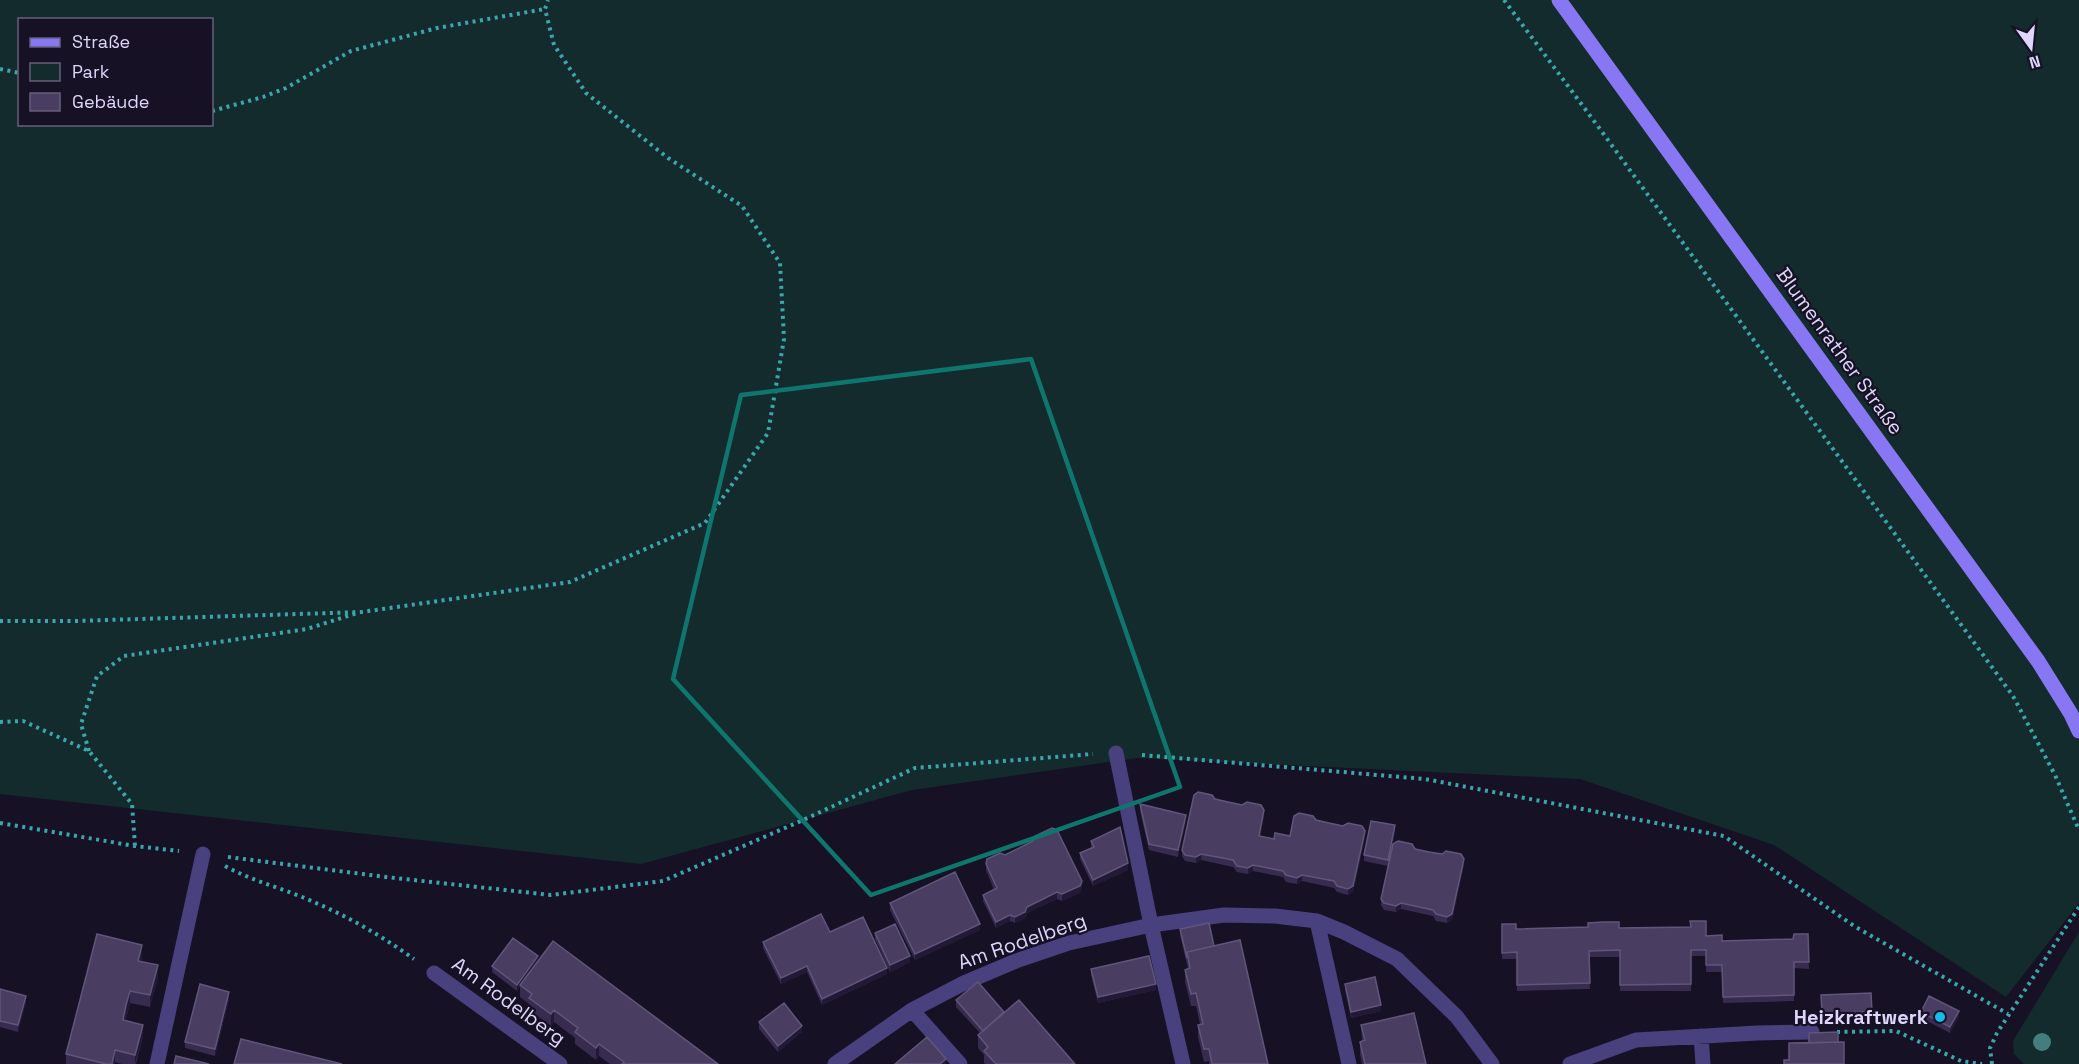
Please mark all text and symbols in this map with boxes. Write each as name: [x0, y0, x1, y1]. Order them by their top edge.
legend: [18, 18, 213, 126]
north arrow: [2001, 18, 2061, 78]
text: Straße: [72, 30, 130, 53]
text: N: [2027, 50, 2043, 74]
text: Park: [72, 60, 110, 83]
text: Gebäude: [72, 90, 150, 113]
street label: Blumenrather Straße: [1771, 262, 1909, 440]
street label: Am Rodelberg: [954, 907, 1090, 975]
street label: Am Rodelberg: [447, 951, 571, 1051]
place label: Heizkraftwerk: [1794, 1004, 1928, 1030]
marker: Heizkraftwerk: [1933, 1010, 1947, 1024]

